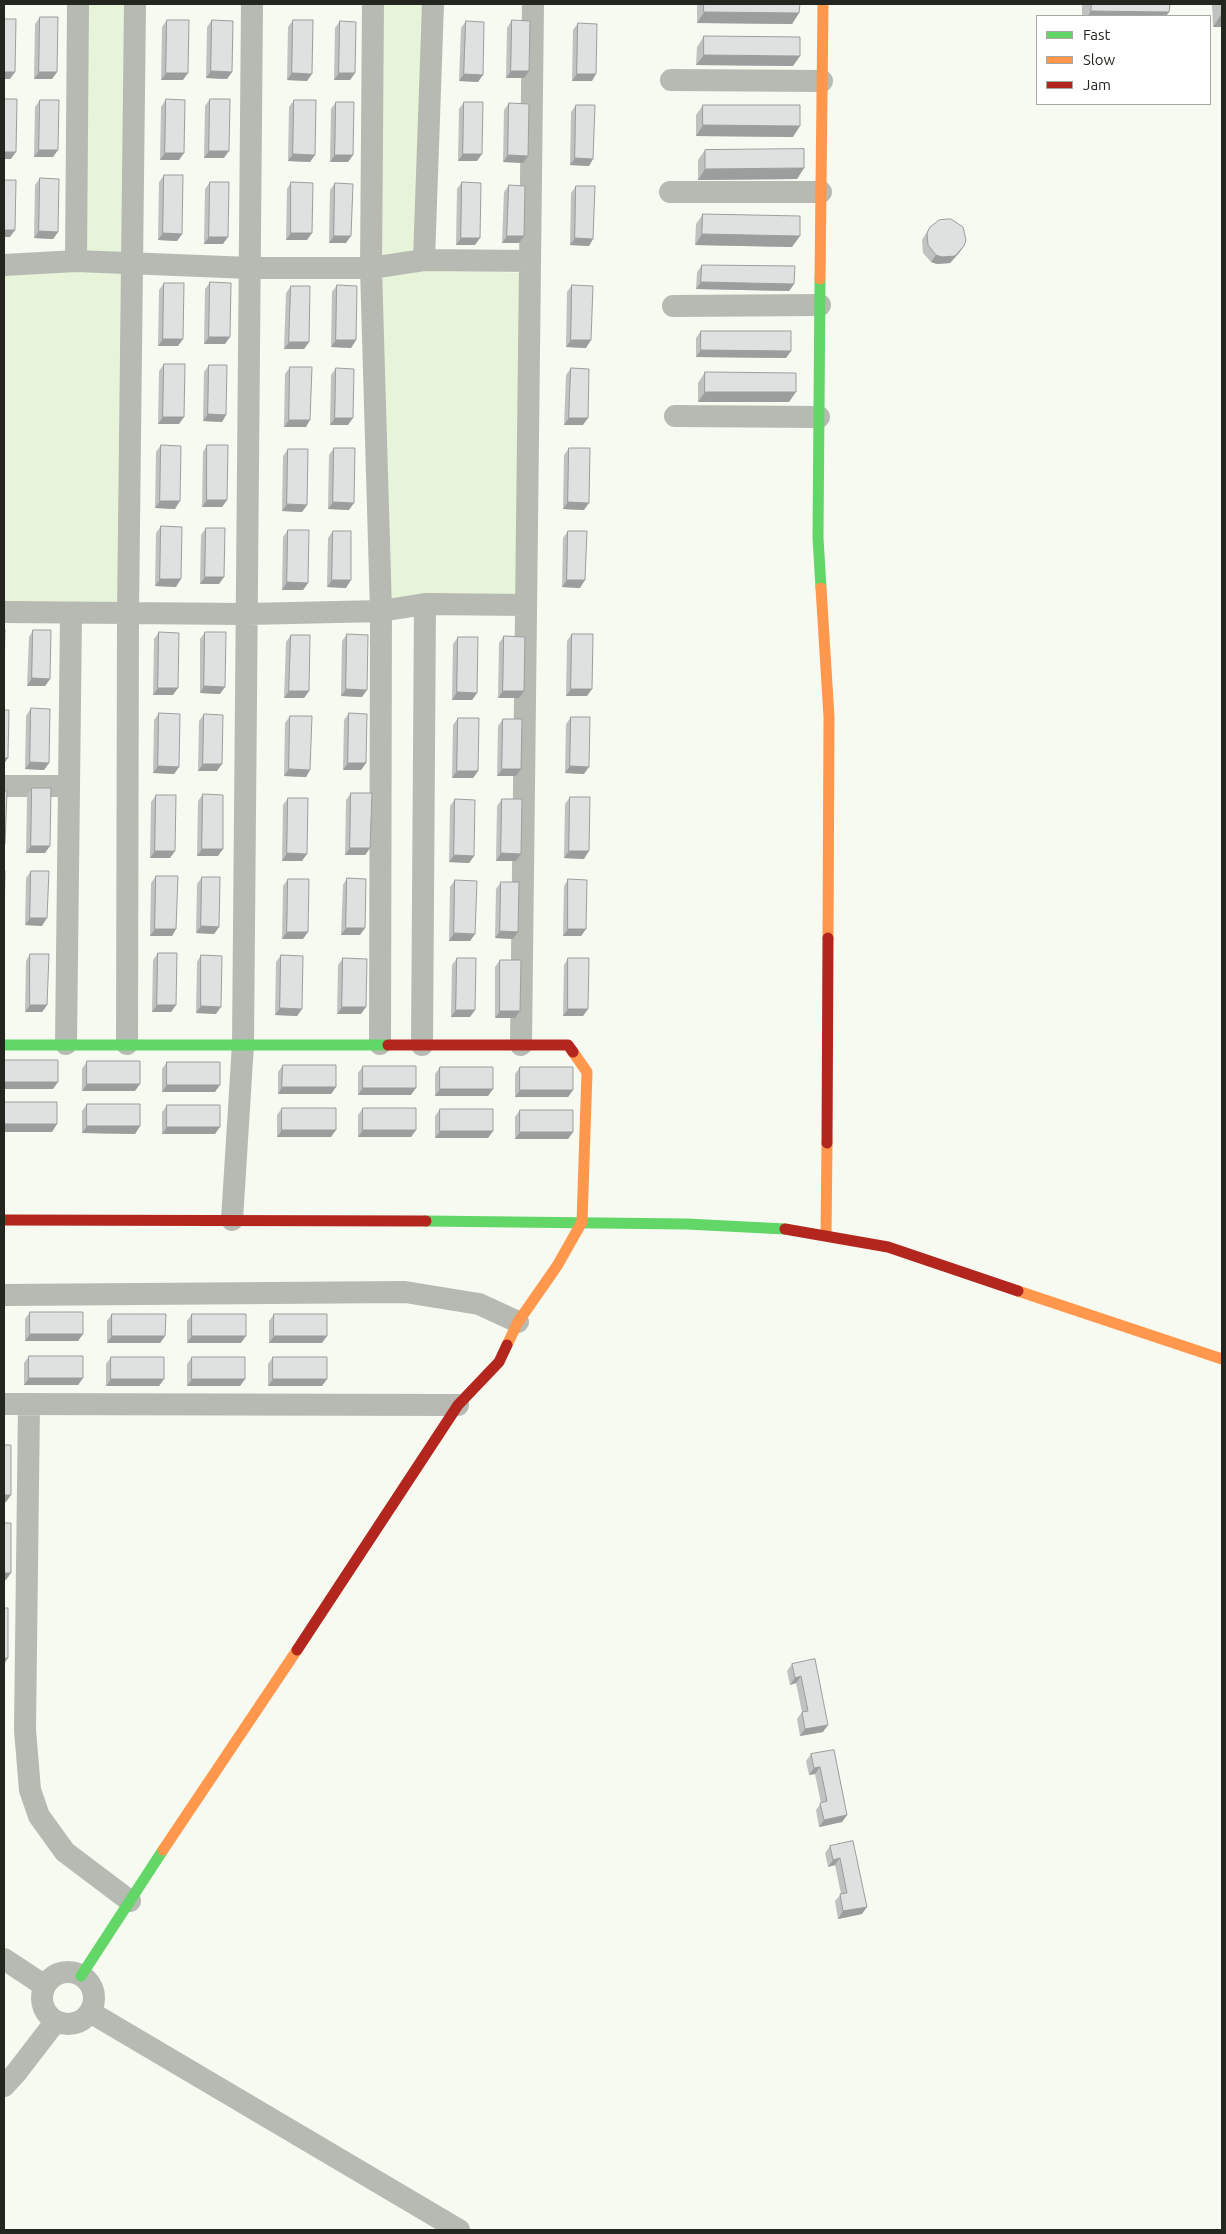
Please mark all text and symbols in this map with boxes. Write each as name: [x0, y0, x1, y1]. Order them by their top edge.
legend: [1036, 15, 1211, 105]
text: Fast: [1083, 26, 1110, 43]
text: Slow: [1083, 51, 1115, 68]
text: Jam: [1083, 76, 1111, 93]

